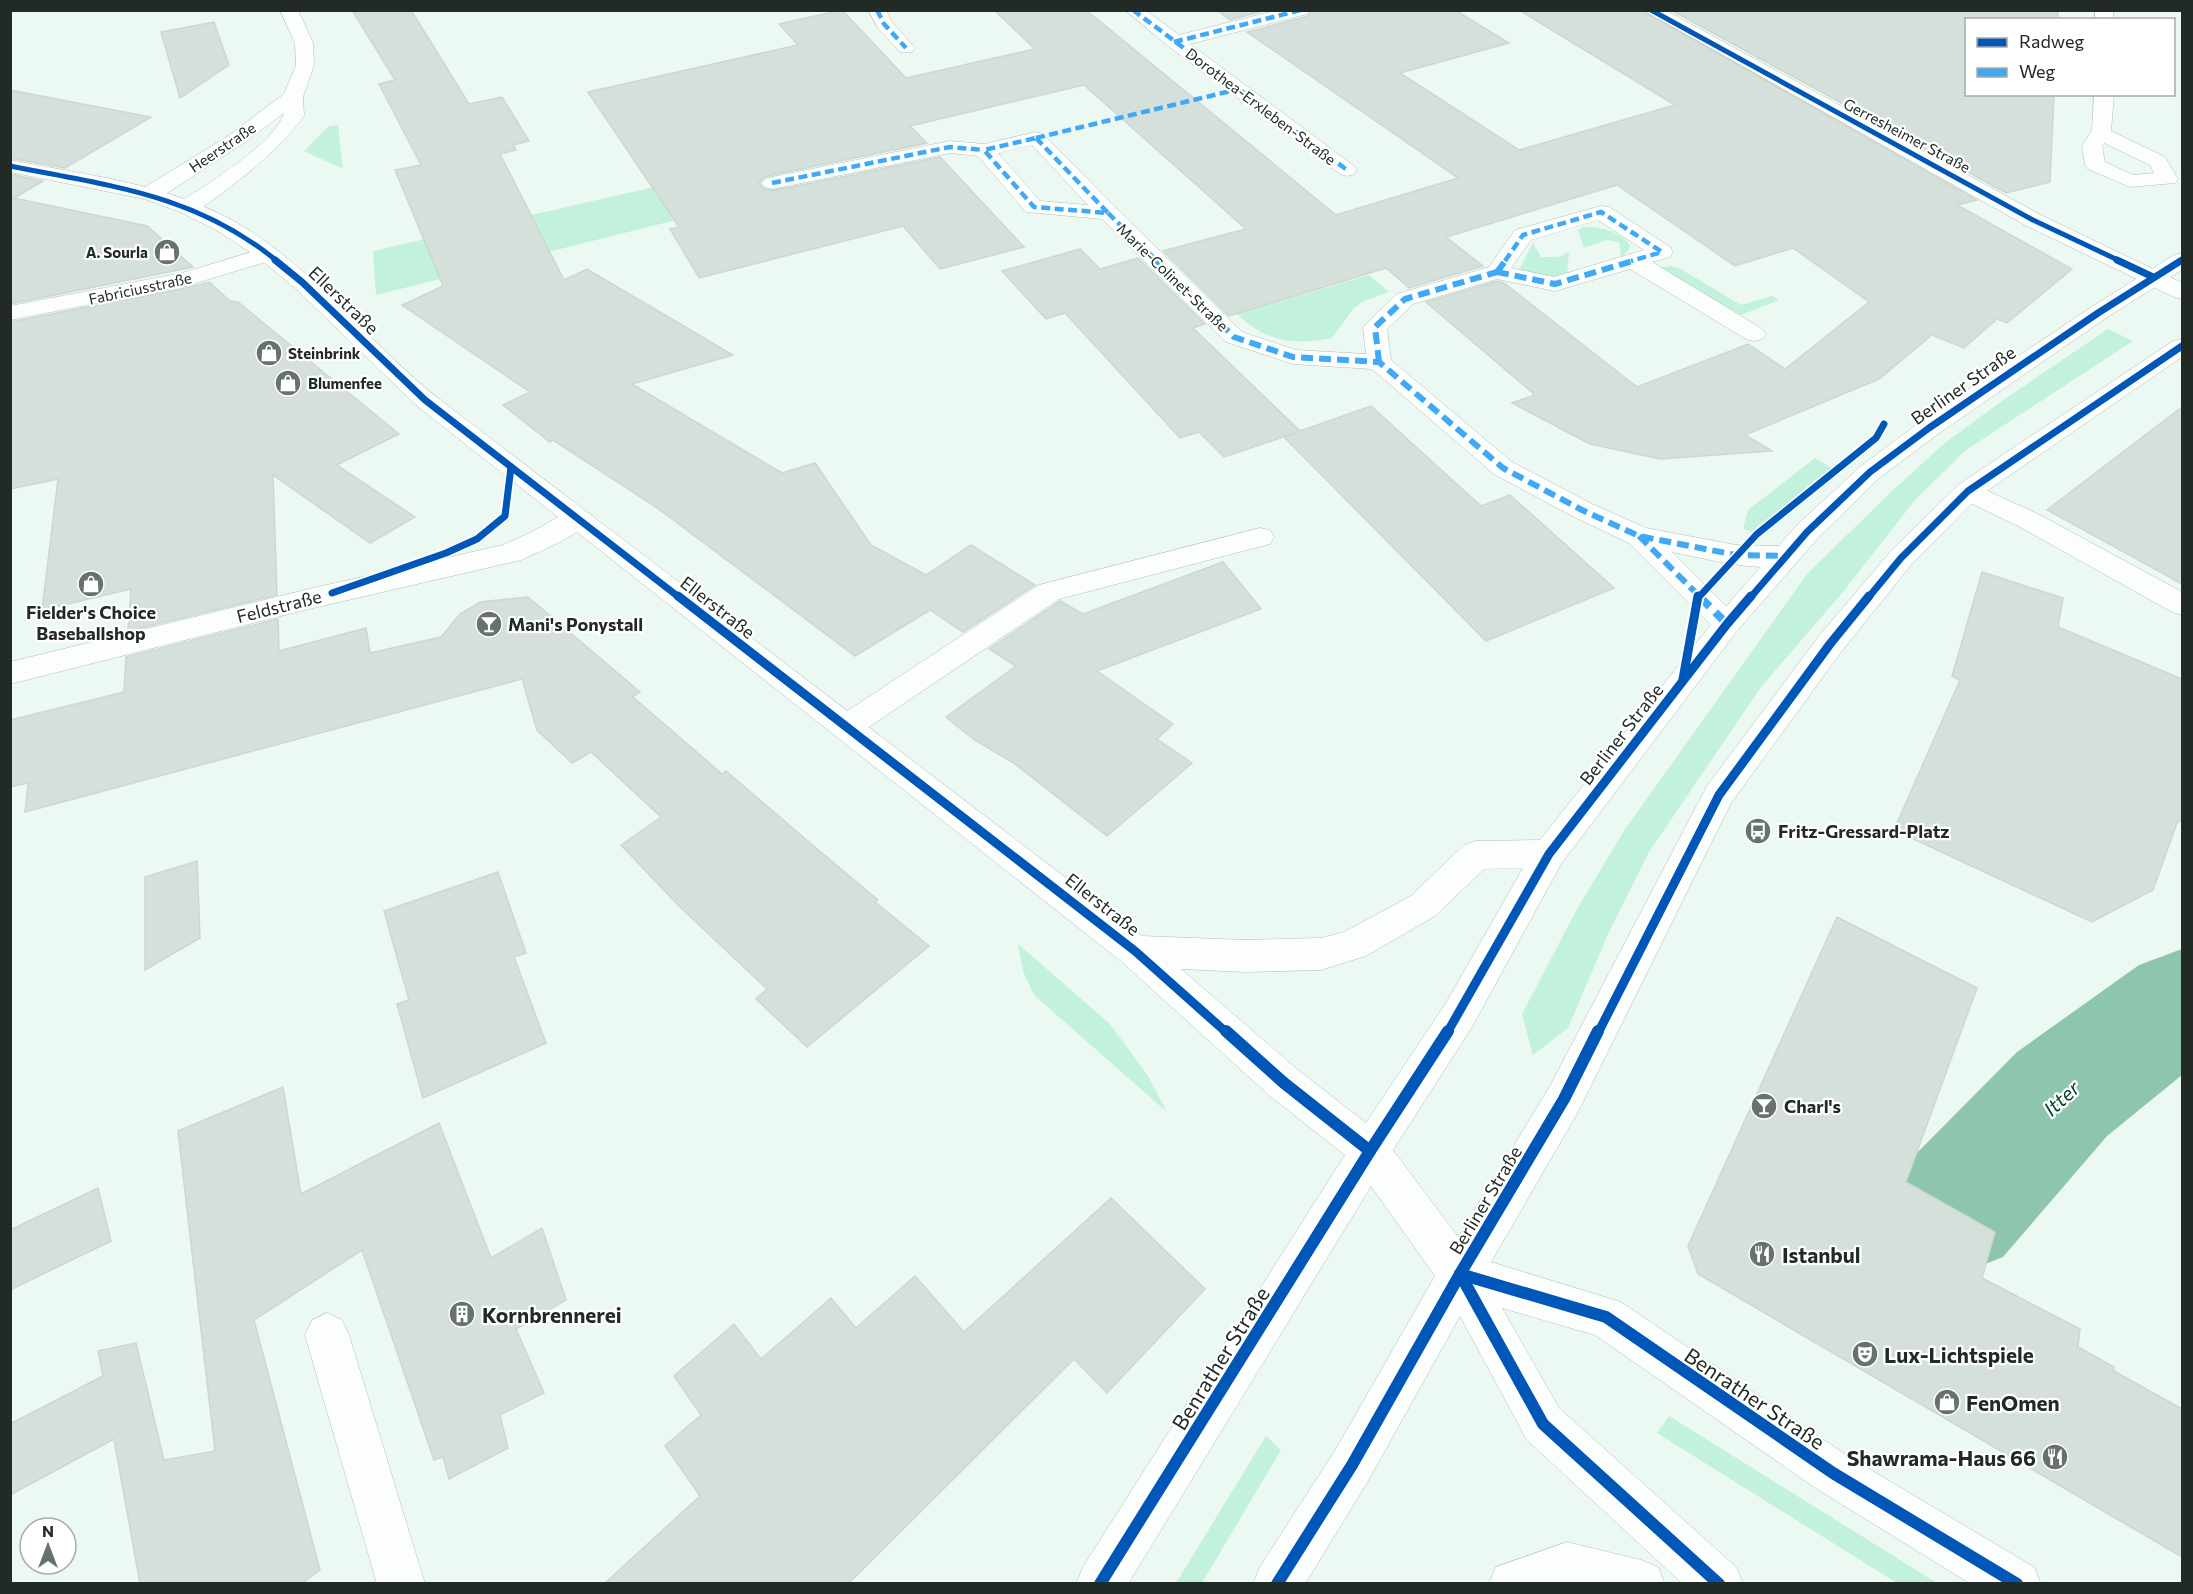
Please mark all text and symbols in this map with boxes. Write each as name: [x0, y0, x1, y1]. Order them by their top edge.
legend: [1965, 18, 2175, 96]
text: Radweg: [2019, 30, 2084, 52]
street label: Dorothea-Erxleben-Straße: [1182, 44, 1340, 168]
text: Weg: [2019, 60, 2056, 82]
street label: Gerresheimer Straße: [1840, 94, 1974, 176]
street label: Heerstraße: [185, 118, 259, 176]
street label: Marie-Colinet-Straße: [1114, 219, 1232, 335]
shop icon: A. Sourla: [152, 237, 182, 267]
place label: A. Sourla: [86, 243, 148, 261]
street label: Ellerstraße: [305, 261, 383, 339]
street label: Fabriciusstraße: [87, 268, 193, 308]
shop icon: Steinbrink: [254, 338, 284, 368]
street label: Berliner Straße: [1906, 341, 2020, 429]
place label: Steinbrink: [288, 344, 361, 362]
shop icon: Blumenfee: [273, 368, 303, 398]
place label: Blumenfee: [308, 374, 382, 392]
shop icon: Fielder's Choice Baseballshop: [76, 569, 106, 599]
street label: Ellerstraße: [676, 571, 760, 643]
street label: Feldstraße: [234, 585, 324, 627]
place label: Fielder's Choice Baseballshop: [26, 601, 156, 644]
bar icon: Mani's Ponystall: [474, 609, 504, 639]
place label: Mani's Ponystall: [508, 613, 643, 635]
street label: Berliner Straße: [1575, 679, 1667, 789]
bus stop icon: Fritz-Gressard-Platz: [1743, 816, 1773, 846]
place label: Fritz-Gressard-Platz: [1778, 820, 1950, 842]
street label: Ellerstraße: [1061, 868, 1145, 940]
water label: Itter: [2038, 1075, 2085, 1121]
bar icon: Charl's: [1749, 1091, 1779, 1121]
place label: Charl's: [1784, 1095, 1841, 1117]
street label: Berliner Straße: [1444, 1142, 1526, 1258]
restaurant icon: Istanbul: [1747, 1239, 1777, 1269]
place label: Istanbul: [1782, 1242, 1860, 1267]
street label: Benrather Straße: [1166, 1282, 1274, 1434]
building icon: Kornbrennerei: [447, 1299, 477, 1329]
place label: Kornbrennerei: [482, 1302, 622, 1327]
theatre icon: Lux-Lichtspiele: [1850, 1339, 1880, 1369]
street label: Benrather Straße: [1680, 1342, 1830, 1454]
place label: Lux-Lichtspiele: [1884, 1342, 2034, 1367]
shop icon: FenOmen: [1932, 1387, 1962, 1417]
place label: FenOmen: [1966, 1390, 2060, 1415]
restaurant icon: Shawrama-Haus 66: [2040, 1442, 2070, 1472]
place label: Shawrama-Haus 66: [1847, 1445, 2036, 1470]
north arrow: [18, 1516, 78, 1576]
text: N: [42, 1521, 54, 1540]

